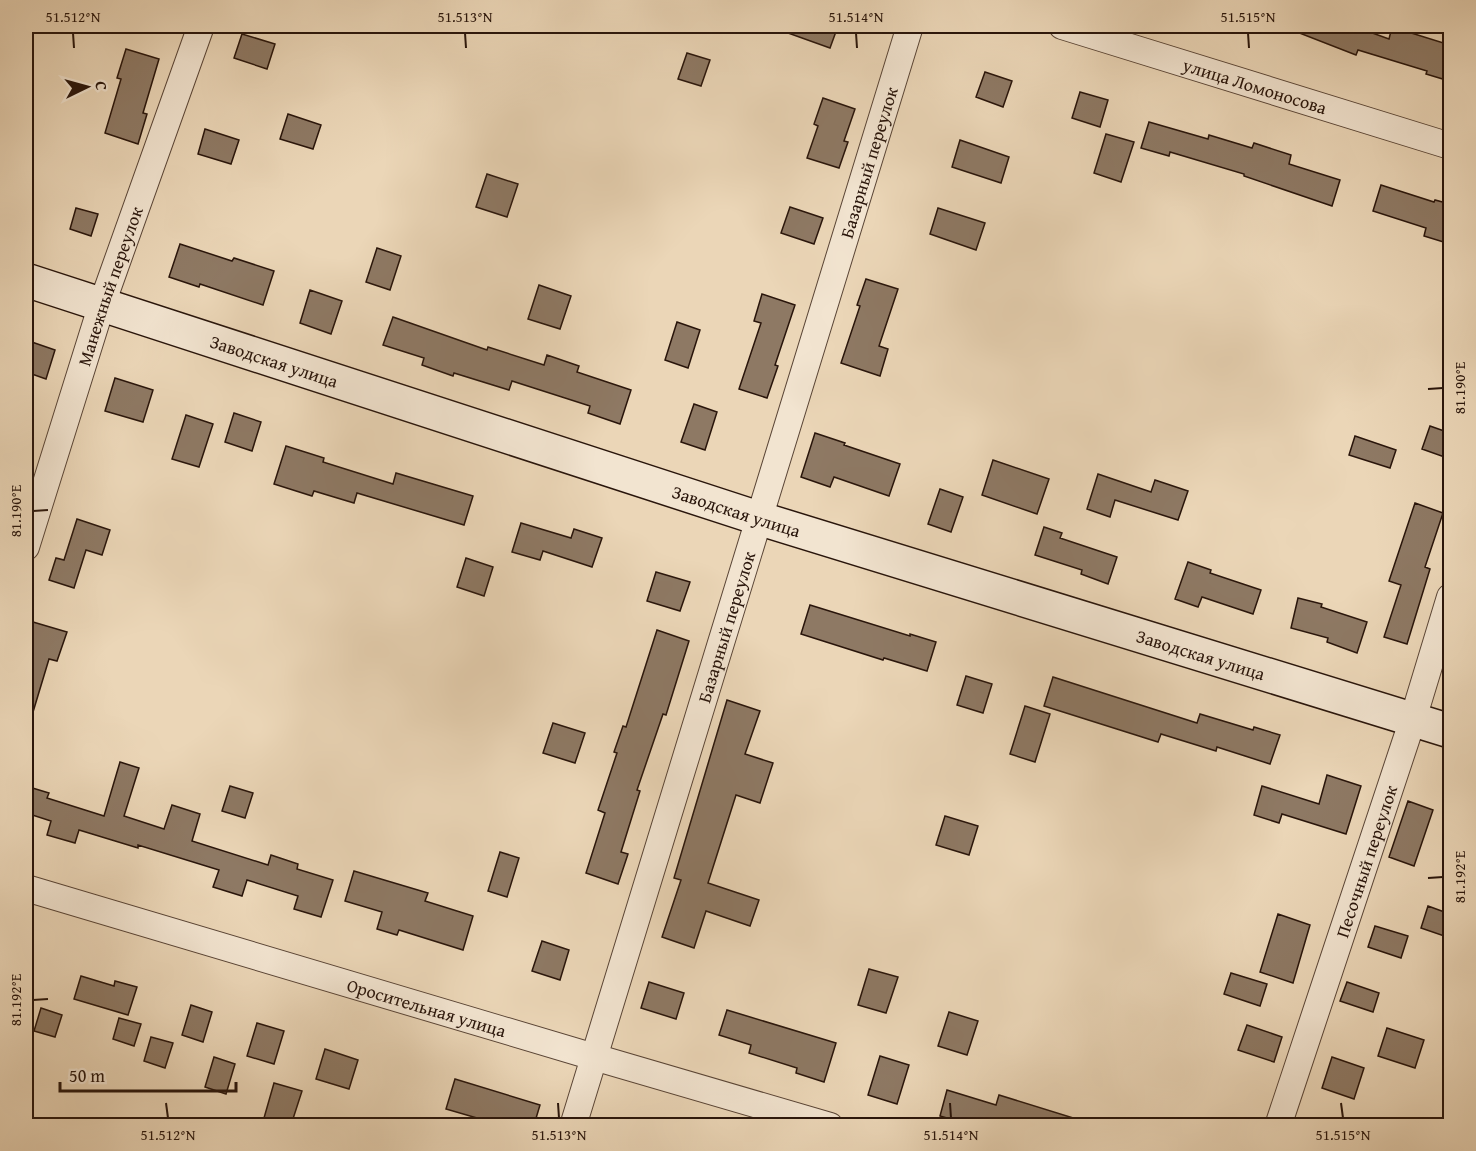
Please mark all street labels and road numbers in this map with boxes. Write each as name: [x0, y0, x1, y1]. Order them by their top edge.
street label: улица Ломоносова: [1179, 50, 1331, 121]
street label: Базарный переулок: [832, 83, 904, 241]
street label: Манежный переулок: [70, 202, 149, 369]
street label: Заводская улица: [207, 327, 342, 394]
street label: Заводская улица: [669, 478, 804, 544]
street label: Базарный переулок: [690, 547, 762, 706]
street label: Заводская улица: [1133, 622, 1269, 687]
street label: Песочный переулок: [1328, 781, 1404, 941]
street label: Оросительная улица: [344, 971, 510, 1044]

